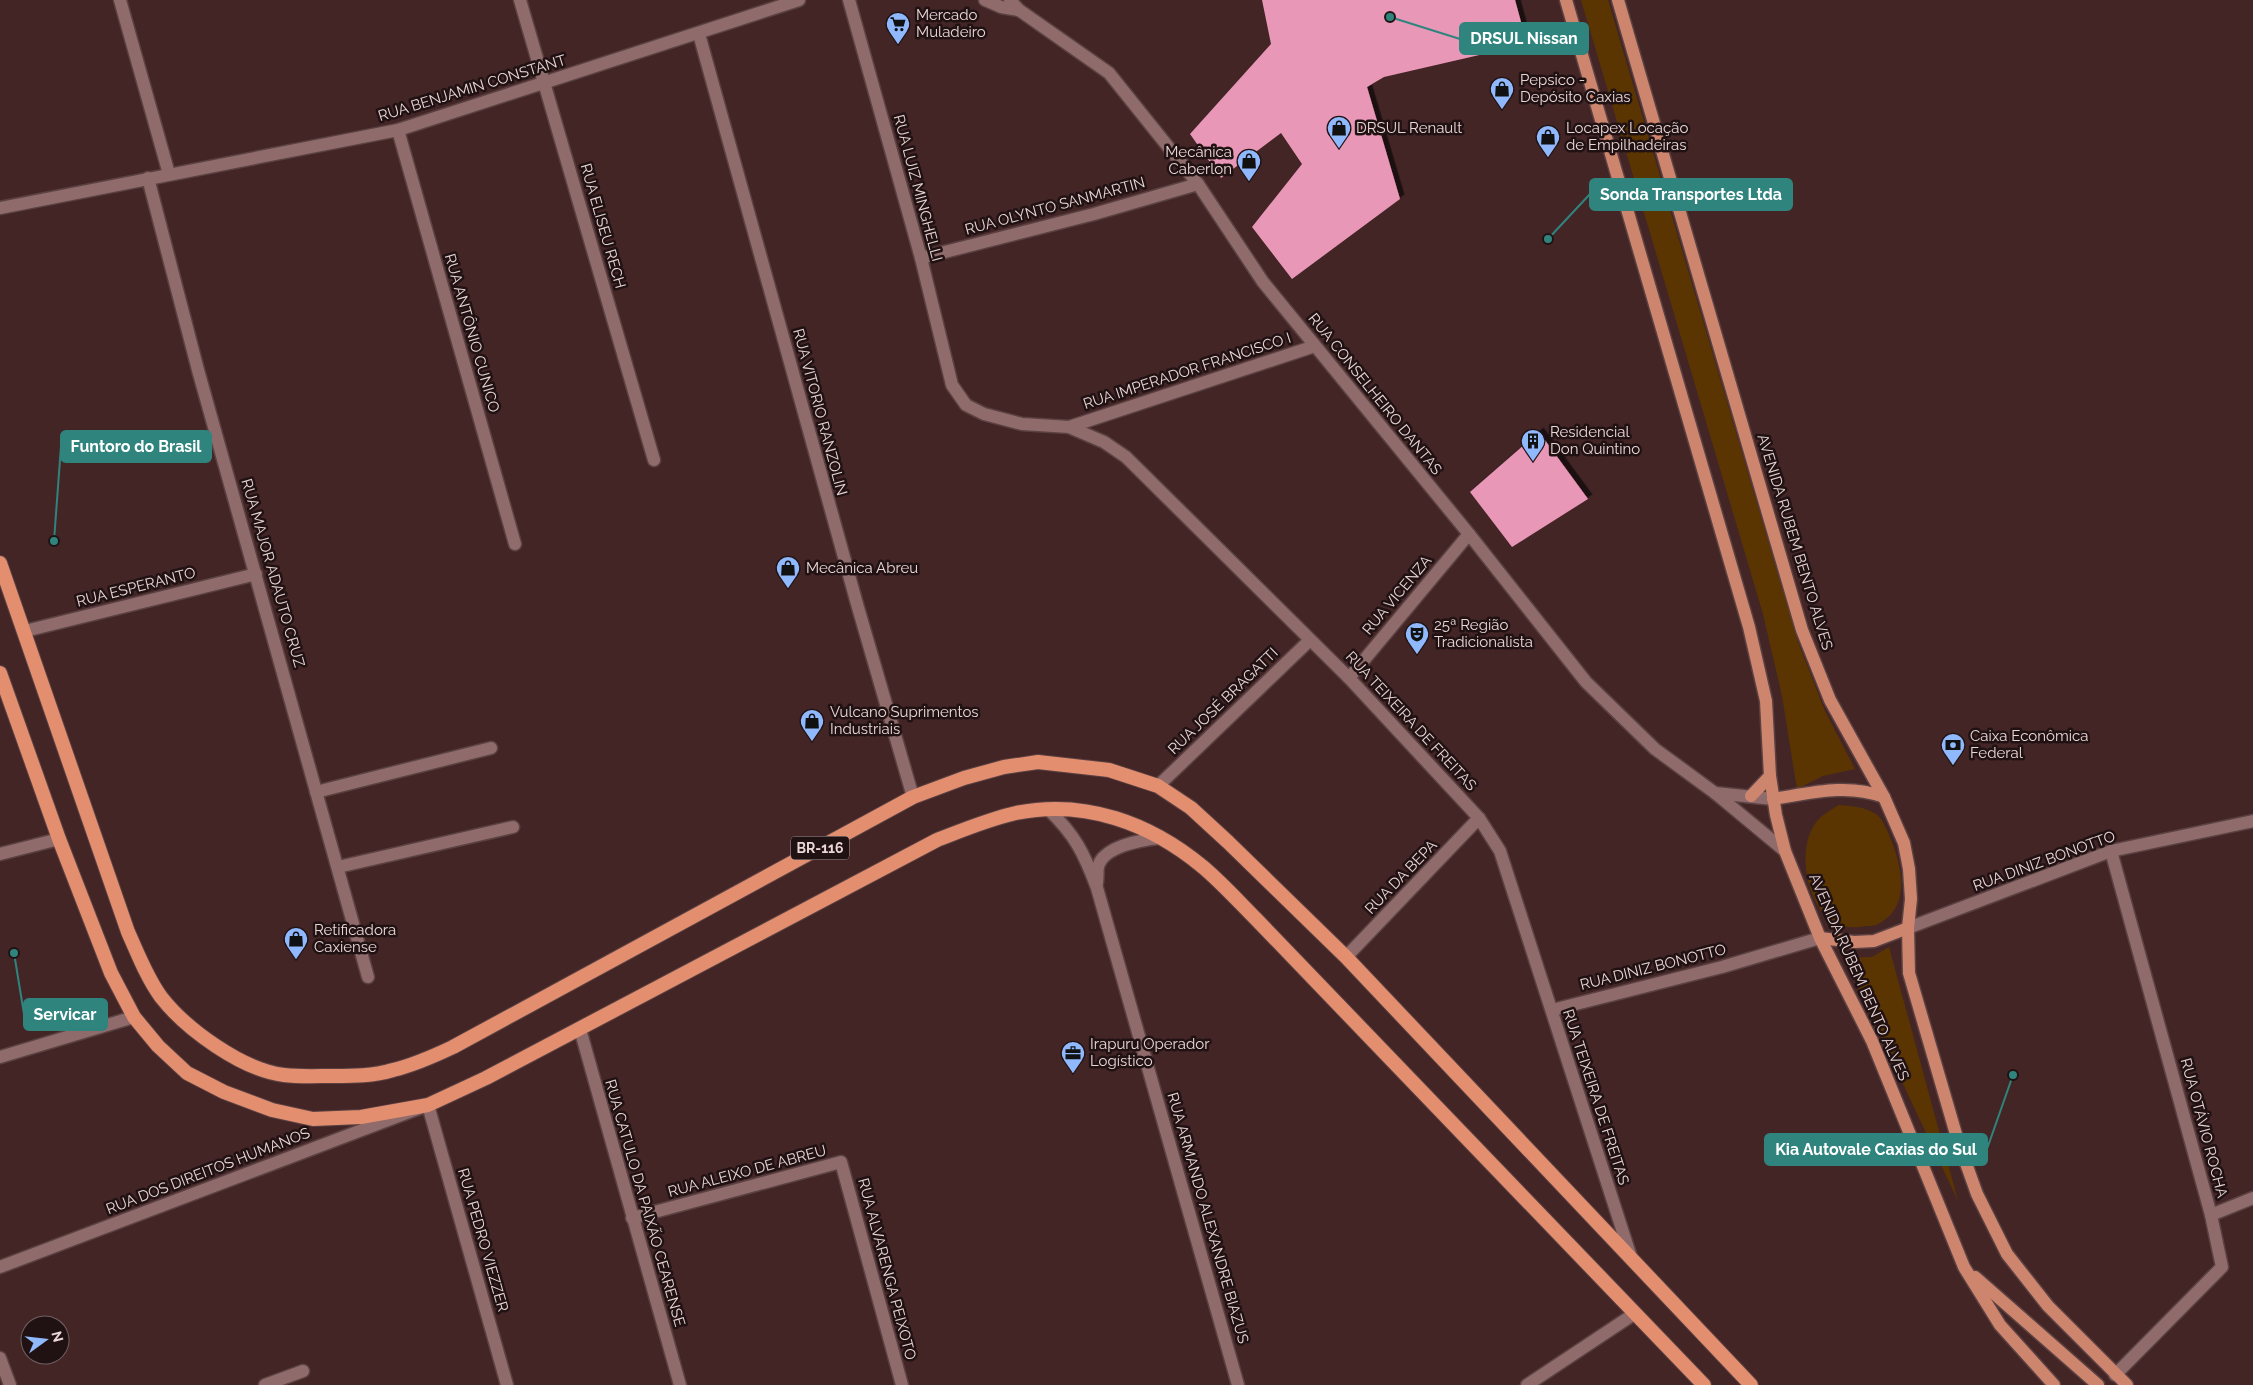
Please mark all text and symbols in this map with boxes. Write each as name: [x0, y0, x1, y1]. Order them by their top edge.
place label: Mercado Muladeiro: [916, 6, 986, 41]
supermarket icon: Mercado Muladeiro: [885, 11, 911, 45]
callout: DRSUL Nissan: [1460, 23, 1588, 54]
text: DRSUL Nissan: [1470, 29, 1578, 48]
street label: RUA BENJAMIN CONSTANT: [376, 51, 568, 125]
place label: Pepsico - Depósito Caxias: [1520, 71, 1631, 106]
shop icon: Pepsico - Depósito Caxias: [1489, 76, 1515, 110]
street label: RUA LUIZ MINGHELLI: [890, 113, 946, 263]
shop icon: DRSUL Renault: [1326, 115, 1352, 149]
place label: DRSUL Renault: [1356, 119, 1462, 137]
place label: Locapex Locação de Empilhadeiras: [1566, 119, 1688, 154]
shop icon: Locapex Locação de Empilhadeiras: [1535, 124, 1561, 158]
place label: Mecânica Caberlon: [1165, 143, 1232, 178]
shop icon: Mecânica Caberlon: [1236, 148, 1262, 182]
street label: RUA ELISEU RECH: [577, 161, 629, 291]
street label: RUA OLYNTO SANMARTIN: [963, 173, 1147, 239]
callout: Sonda Transportes Ltda: [1590, 179, 1792, 210]
text: Sonda Transportes Ltda: [1600, 185, 1782, 204]
street label: RUA ANTÔNIO CUNICO: [441, 252, 503, 414]
street label: RUA CONSELHEIRO DANTAS: [1304, 310, 1446, 478]
street label: RUA VITORIO RANZOLIN: [789, 327, 851, 497]
street label: RUA IMPERADOR FRANCISCO I: [1081, 329, 1293, 413]
place label: Residencial Don Quintino: [1550, 423, 1640, 458]
building icon: Residencial Don Quintino: [1520, 428, 1546, 462]
callout: Funtoro do Brasil: [61, 431, 211, 462]
street label: AVENIDA RUBEM BENTO ALVES: [1754, 432, 1836, 652]
text: Funtoro do Brasil: [71, 437, 202, 456]
street label: RUA MAJOR ADAUTO CRUZ: [237, 477, 309, 669]
street label: RUA VICENZA: [1359, 552, 1435, 638]
shop icon: Mecânica Abreu: [775, 555, 801, 589]
place label: Mecânica Abreu: [806, 559, 918, 577]
street label: RUA ESPERANTO: [74, 563, 198, 611]
place label: 25ª Região Tradicionalista: [1434, 616, 1533, 651]
theatre icon: 25ª Região Tradicionalista: [1404, 621, 1430, 655]
street label: RUA JOSÉ BRAGATTI: [1164, 644, 1282, 758]
street label: RUA TEIXEIRA DE FREITAS: [1342, 648, 1480, 794]
place label: Vulcano Suprimentos Industriais: [830, 703, 979, 738]
shop icon: Vulcano Suprimentos Industriais: [799, 708, 825, 742]
place label: Caixa Econômica Federal: [1970, 727, 2088, 762]
bank icon: Caixa Econômica Federal: [1940, 732, 1966, 766]
street label: RUA DINIZ BONOTTO: [1970, 827, 2118, 895]
road number: BR-116: [791, 836, 849, 860]
street label: RUA DA BEPA: [1361, 836, 1441, 918]
street label: AVENIDA RUBEM BENTO ALVES: [1805, 871, 1913, 1083]
place label: Retificadora Caxiense: [314, 921, 396, 956]
shop icon: Retificadora Caxiense: [283, 926, 309, 960]
street label: RUA DINIZ BONOTTO: [1578, 940, 1728, 994]
callout: Servicar: [24, 999, 107, 1030]
text: Servicar: [34, 1005, 96, 1024]
street label: RUA TEIXEIRA DE FREITAS: [1559, 1007, 1633, 1187]
place label: Irapuru Operador Logístico: [1090, 1035, 1210, 1070]
office icon: Irapuru Operador Logístico: [1060, 1040, 1086, 1074]
street label: RUA OTÁVIO ROCHA: [2177, 1056, 2231, 1200]
street label: RUA CATULO DA PAIXÃO CEARENSE: [601, 1077, 689, 1329]
street label: RUA ARMANDO ALEXANDRE BIAZUS: [1163, 1090, 1253, 1346]
street label: RUA DOS DIREITOS HUMANOS: [104, 1124, 312, 1218]
callout: Kia Autovale Caxias do Sul: [1765, 1134, 1987, 1165]
text: Kia Autovale Caxias do Sul: [1775, 1140, 1978, 1159]
street label: RUA ALEIXO DE ABREU: [666, 1141, 828, 1201]
street label: RUA PEDRO VIEZZER: [454, 1166, 512, 1314]
street label: RUA ALVARENGA PEIXOTO: [854, 1176, 920, 1362]
north arrow: [20, 1315, 70, 1365]
text: N: [48, 1329, 67, 1344]

